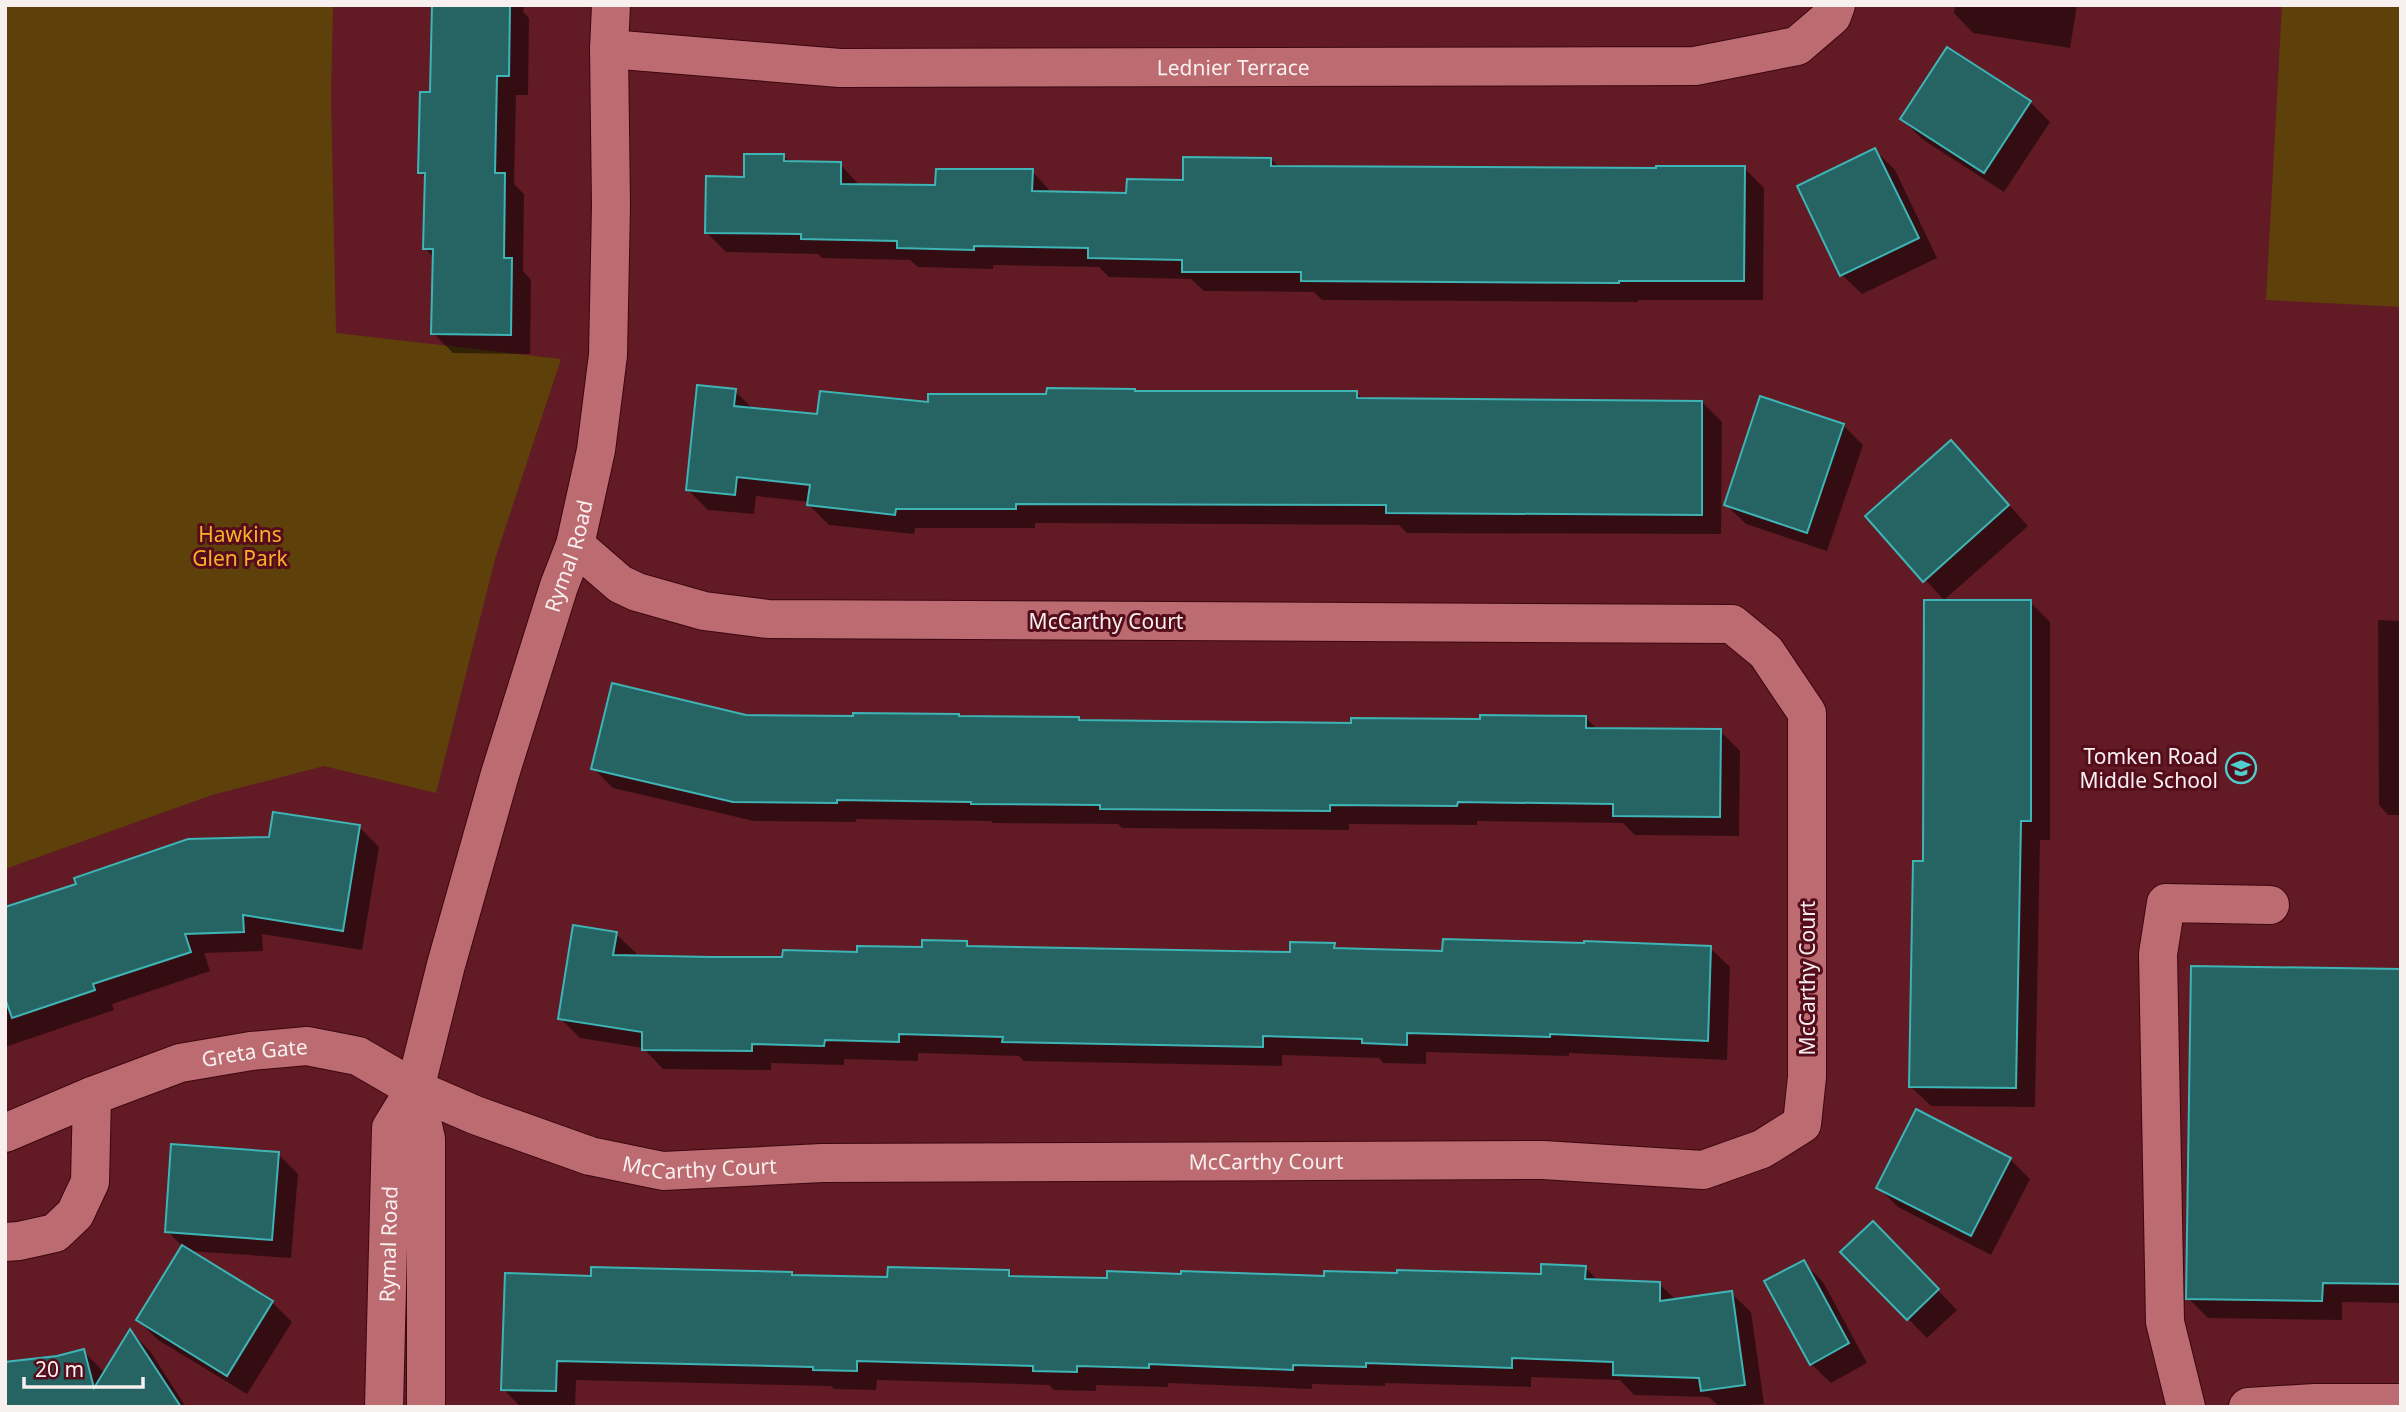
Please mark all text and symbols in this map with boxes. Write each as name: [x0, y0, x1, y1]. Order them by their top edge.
street label: Lednier Terrace: [1157, 53, 1310, 81]
street label: Rymal Road: [538, 497, 599, 615]
park label: Hawkins Glen Park: [192, 520, 288, 572]
street label: McCarthy Court: [1029, 607, 1184, 635]
place label: Tomken Road Middle School: [2080, 742, 2218, 794]
school or university icon: Tomken Road Middle School: [2224, 751, 2258, 785]
street label: McCarthy Court: [1793, 900, 1821, 1055]
street label: Greta Gate: [199, 1032, 309, 1073]
street label: McCarthy Court: [1189, 1147, 1344, 1175]
street label: McCarthy Court: [620, 1149, 778, 1185]
street label: Rymal Road: [373, 1185, 404, 1303]
scale bar: [24, 1346, 144, 1390]
text: 20 m: [35, 1355, 84, 1383]

